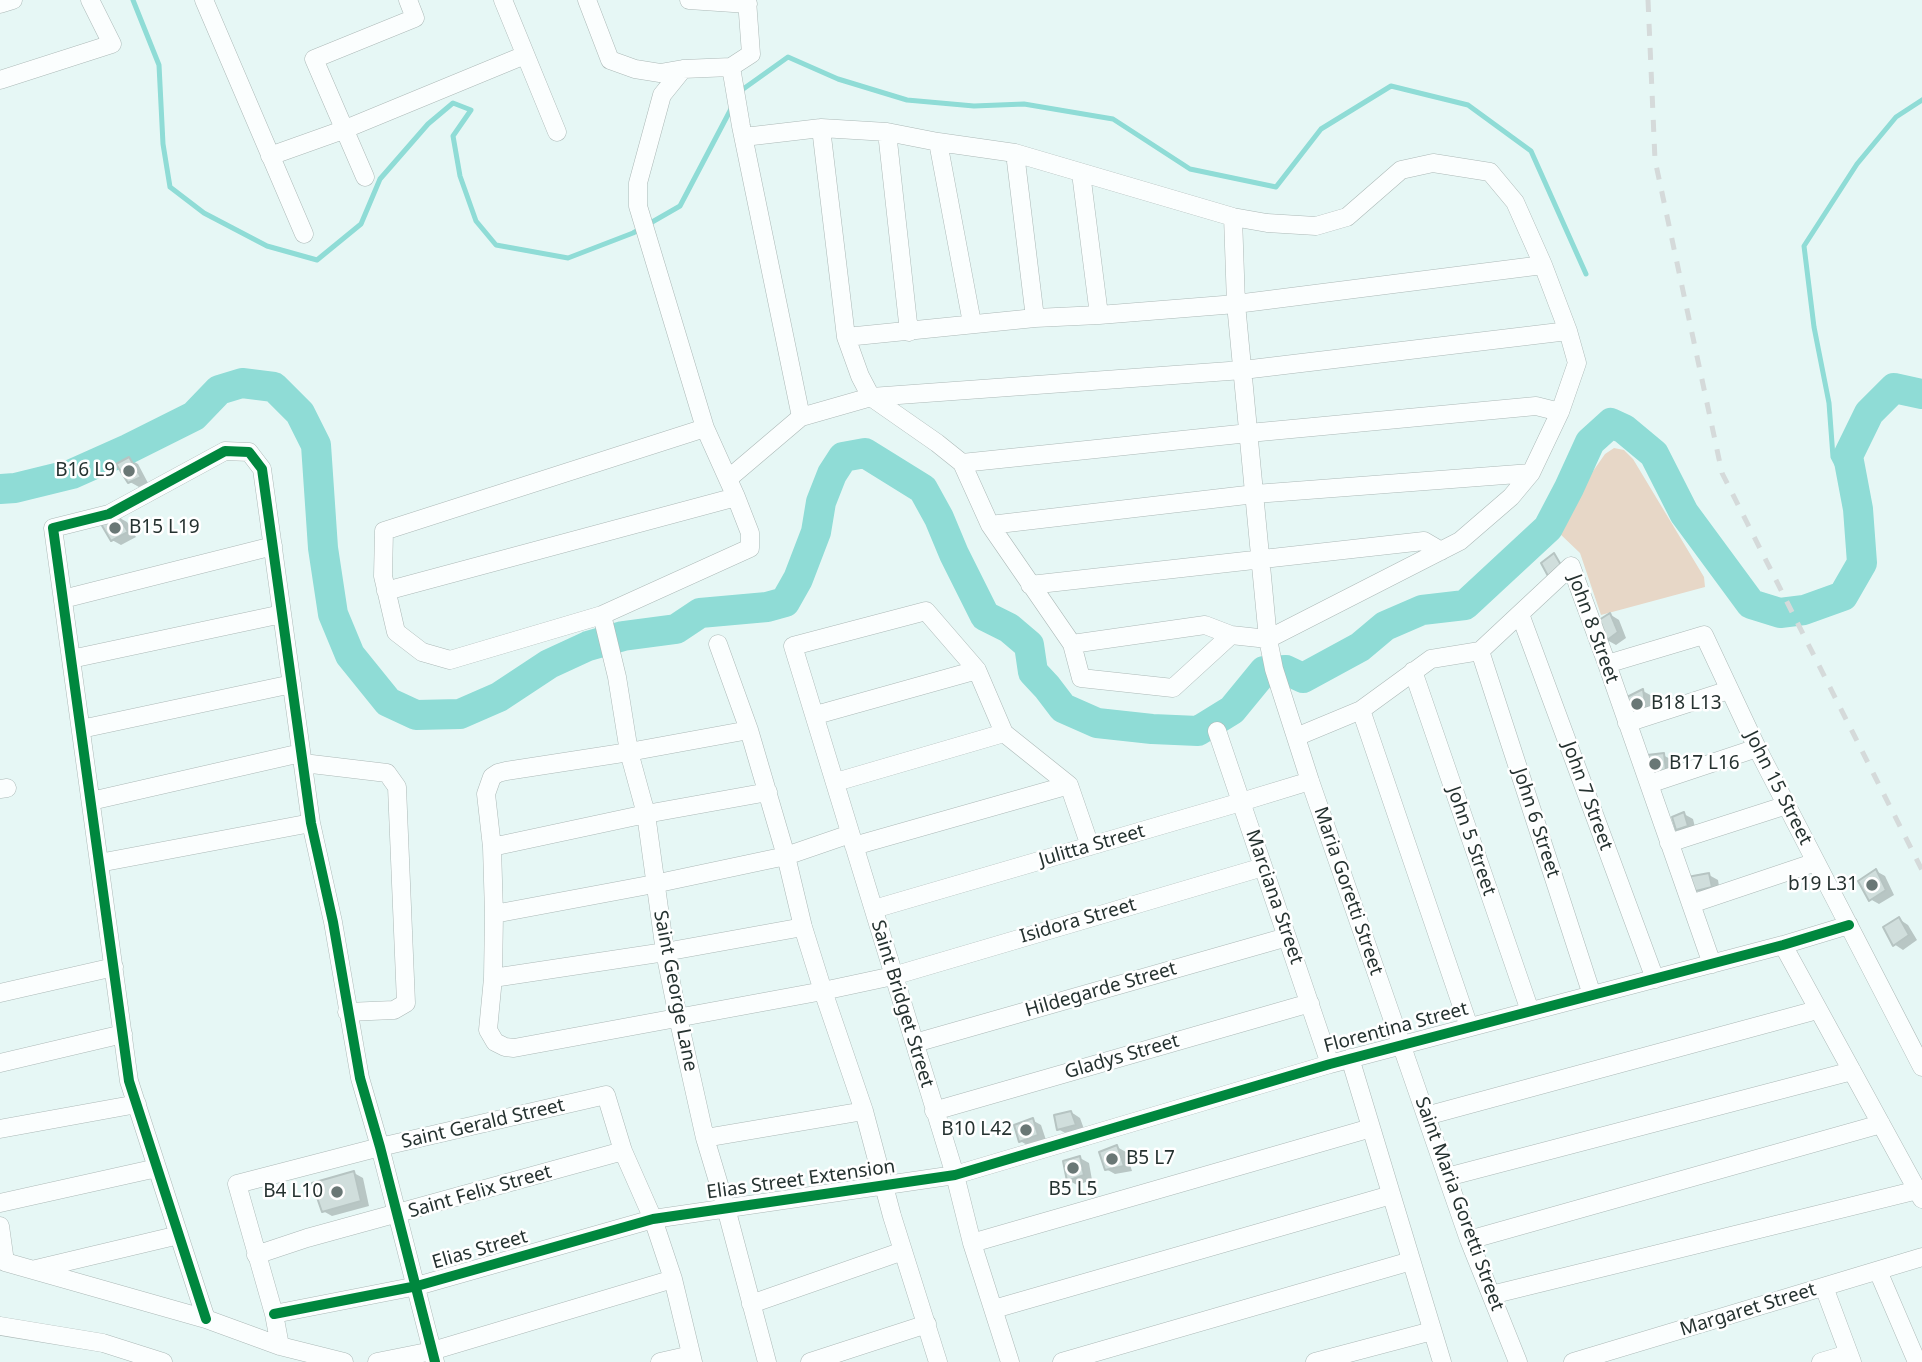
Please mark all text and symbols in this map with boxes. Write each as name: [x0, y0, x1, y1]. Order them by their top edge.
place label: B16 L9: [55, 460, 115, 482]
marker: B16 L9: [121, 463, 137, 479]
place label: B15 L19: [129, 517, 200, 539]
marker: B15 L19: [107, 520, 123, 536]
street label: John 8 Street: [1563, 572, 1623, 686]
place label: B18 L13: [1651, 693, 1722, 715]
marker: B18 L13: [1629, 696, 1645, 712]
street label: John 15 Street: [1740, 727, 1816, 849]
street label: John 7 Street: [1557, 739, 1617, 853]
place label: B17 L16: [1669, 753, 1740, 775]
marker: B17 L16: [1647, 756, 1663, 772]
street label: John 6 Street: [1508, 765, 1564, 881]
street label: John 5 Street: [1442, 783, 1500, 899]
street label: Maria Goretti Street: [1309, 804, 1387, 978]
street label: Julitta Street: [1036, 820, 1148, 872]
street label: Marciana Street: [1240, 827, 1308, 967]
place label: b19 L31: [1788, 874, 1858, 896]
marker: b19 L31: [1864, 877, 1880, 893]
street label: Isidora Street: [1017, 894, 1139, 948]
street label: Saint George Lane: [648, 909, 702, 1073]
street label: Saint Bridget Street: [866, 918, 938, 1090]
street label: Hildegarde Street: [1023, 957, 1179, 1023]
street label: Florentina Street: [1321, 998, 1471, 1058]
street label: Gladys Street: [1062, 1030, 1182, 1084]
street label: Saint Gerald Street: [399, 1094, 567, 1154]
street label: Saint Maria Goretti Street: [1410, 1094, 1508, 1314]
place label: B10 L42: [941, 1119, 1012, 1141]
marker: B10 L42: [1018, 1122, 1034, 1138]
place label: B5 L7: [1126, 1148, 1175, 1170]
marker: B5 L7: [1104, 1151, 1120, 1167]
street label: Elias Street Extension: [705, 1155, 897, 1205]
marker: B5 L5: [1065, 1160, 1081, 1176]
street label: Saint Felix Street: [406, 1161, 554, 1223]
place label: B5 L5: [1049, 1179, 1097, 1201]
place label: B4 L10: [263, 1181, 323, 1203]
marker: B4 L10: [329, 1184, 345, 1200]
street label: Elias Street: [430, 1226, 530, 1274]
street label: Margaret Street: [1677, 1278, 1819, 1342]

